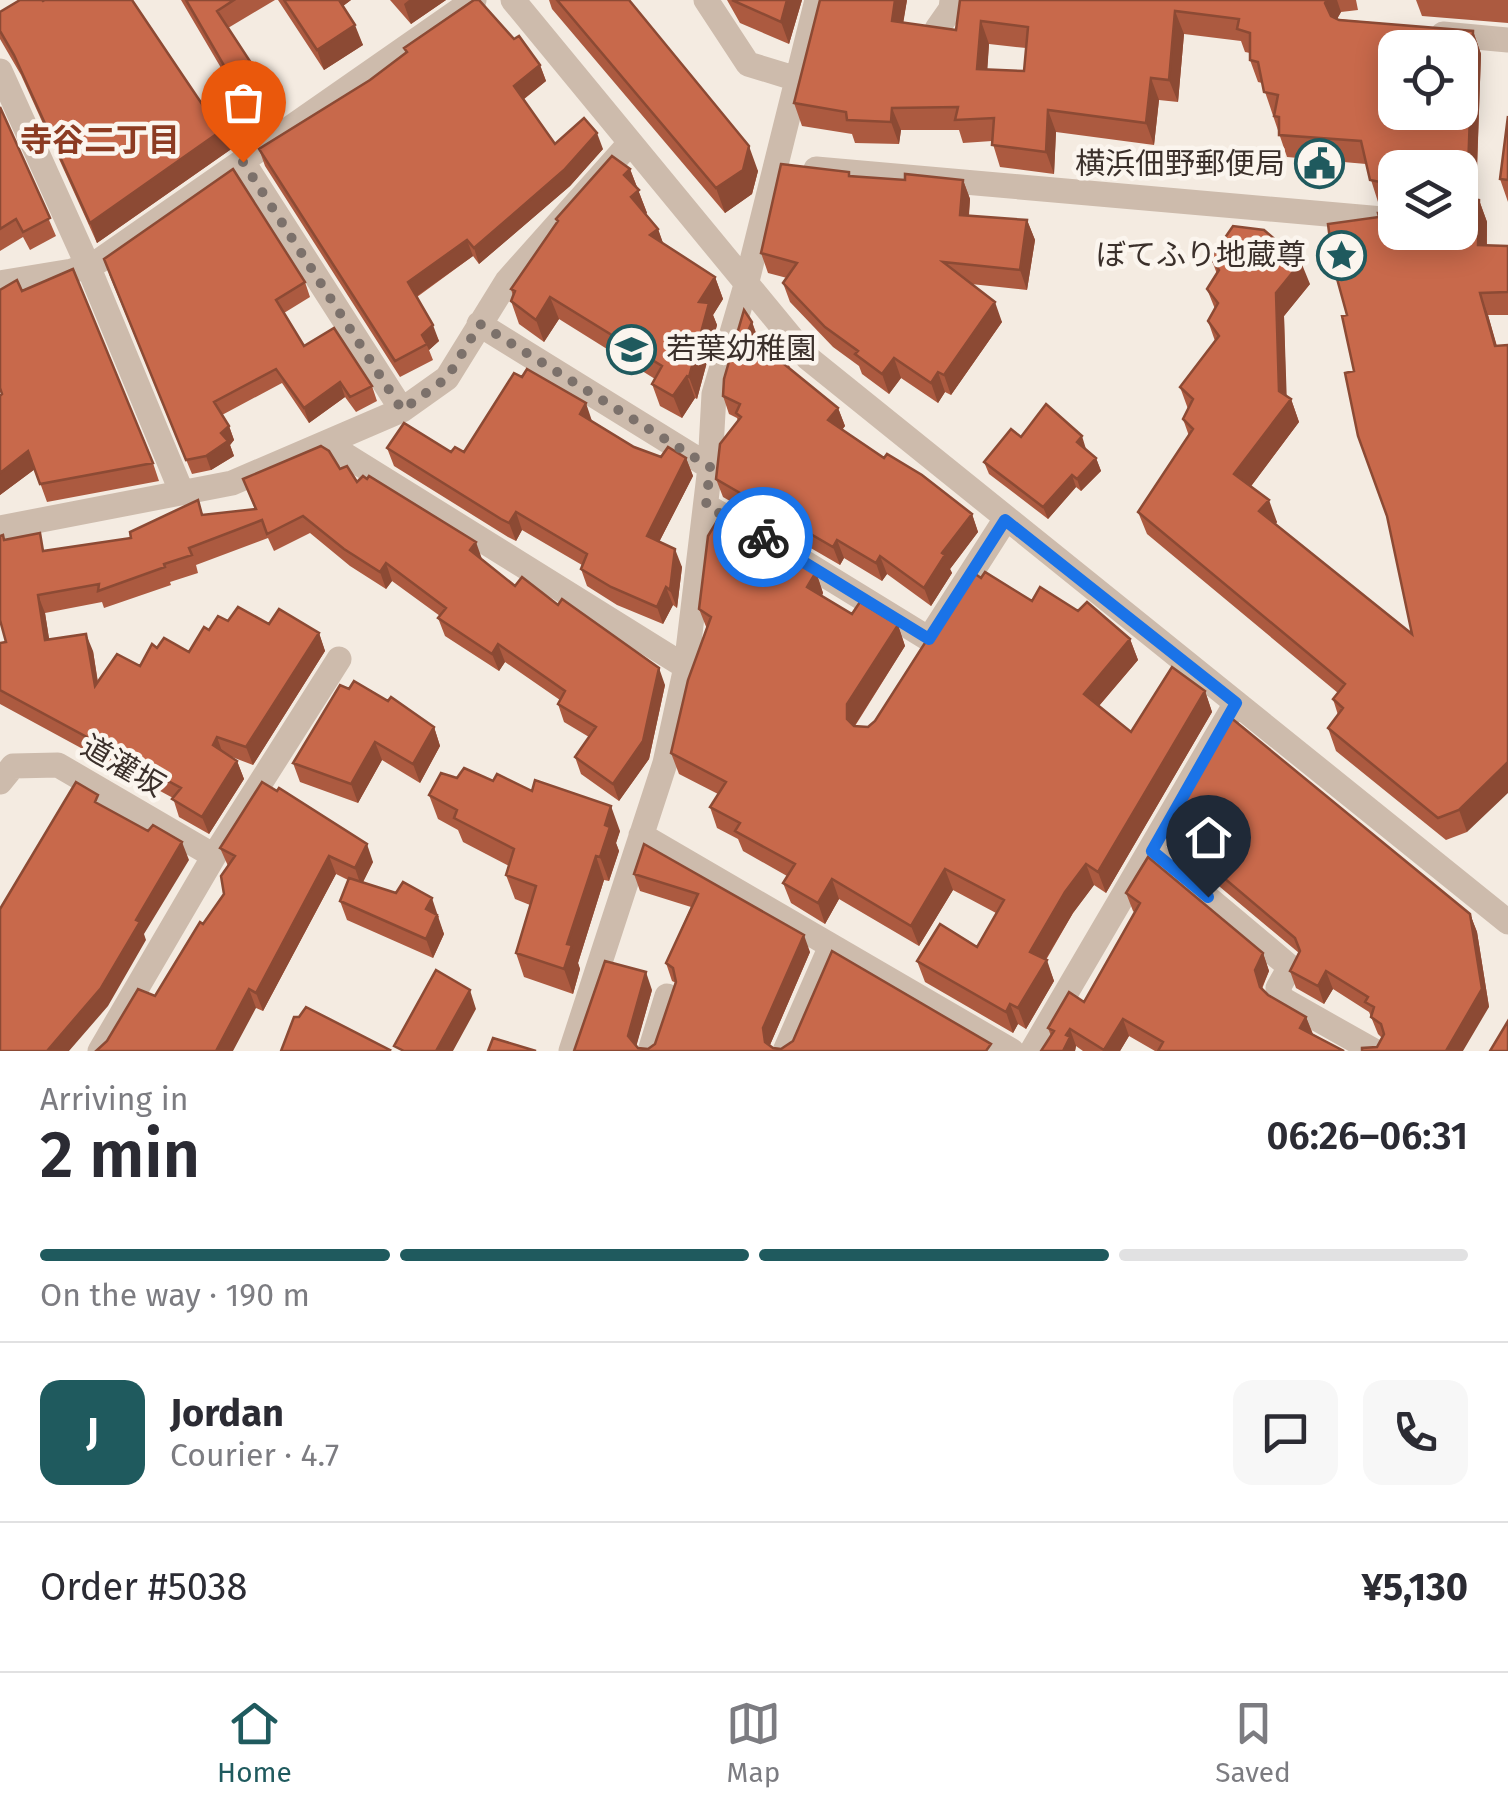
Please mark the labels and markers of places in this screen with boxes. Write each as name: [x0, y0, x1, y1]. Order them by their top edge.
pin: [201, 60, 286, 163]
public building icon: 横浜佃野郵便局: [1294, 138, 1346, 190]
place label: 横浜佃野郵便局: [1075, 146, 1285, 182]
place icon: ぼてふり地蔵尊: [1315, 229, 1367, 281]
place label: ぼてふり地蔵尊: [1096, 237, 1306, 273]
school or university icon: 若葉幼稚園: [605, 323, 657, 375]
place label: 若葉幼稚園: [666, 331, 816, 367]
pin: [1166, 795, 1251, 898]

